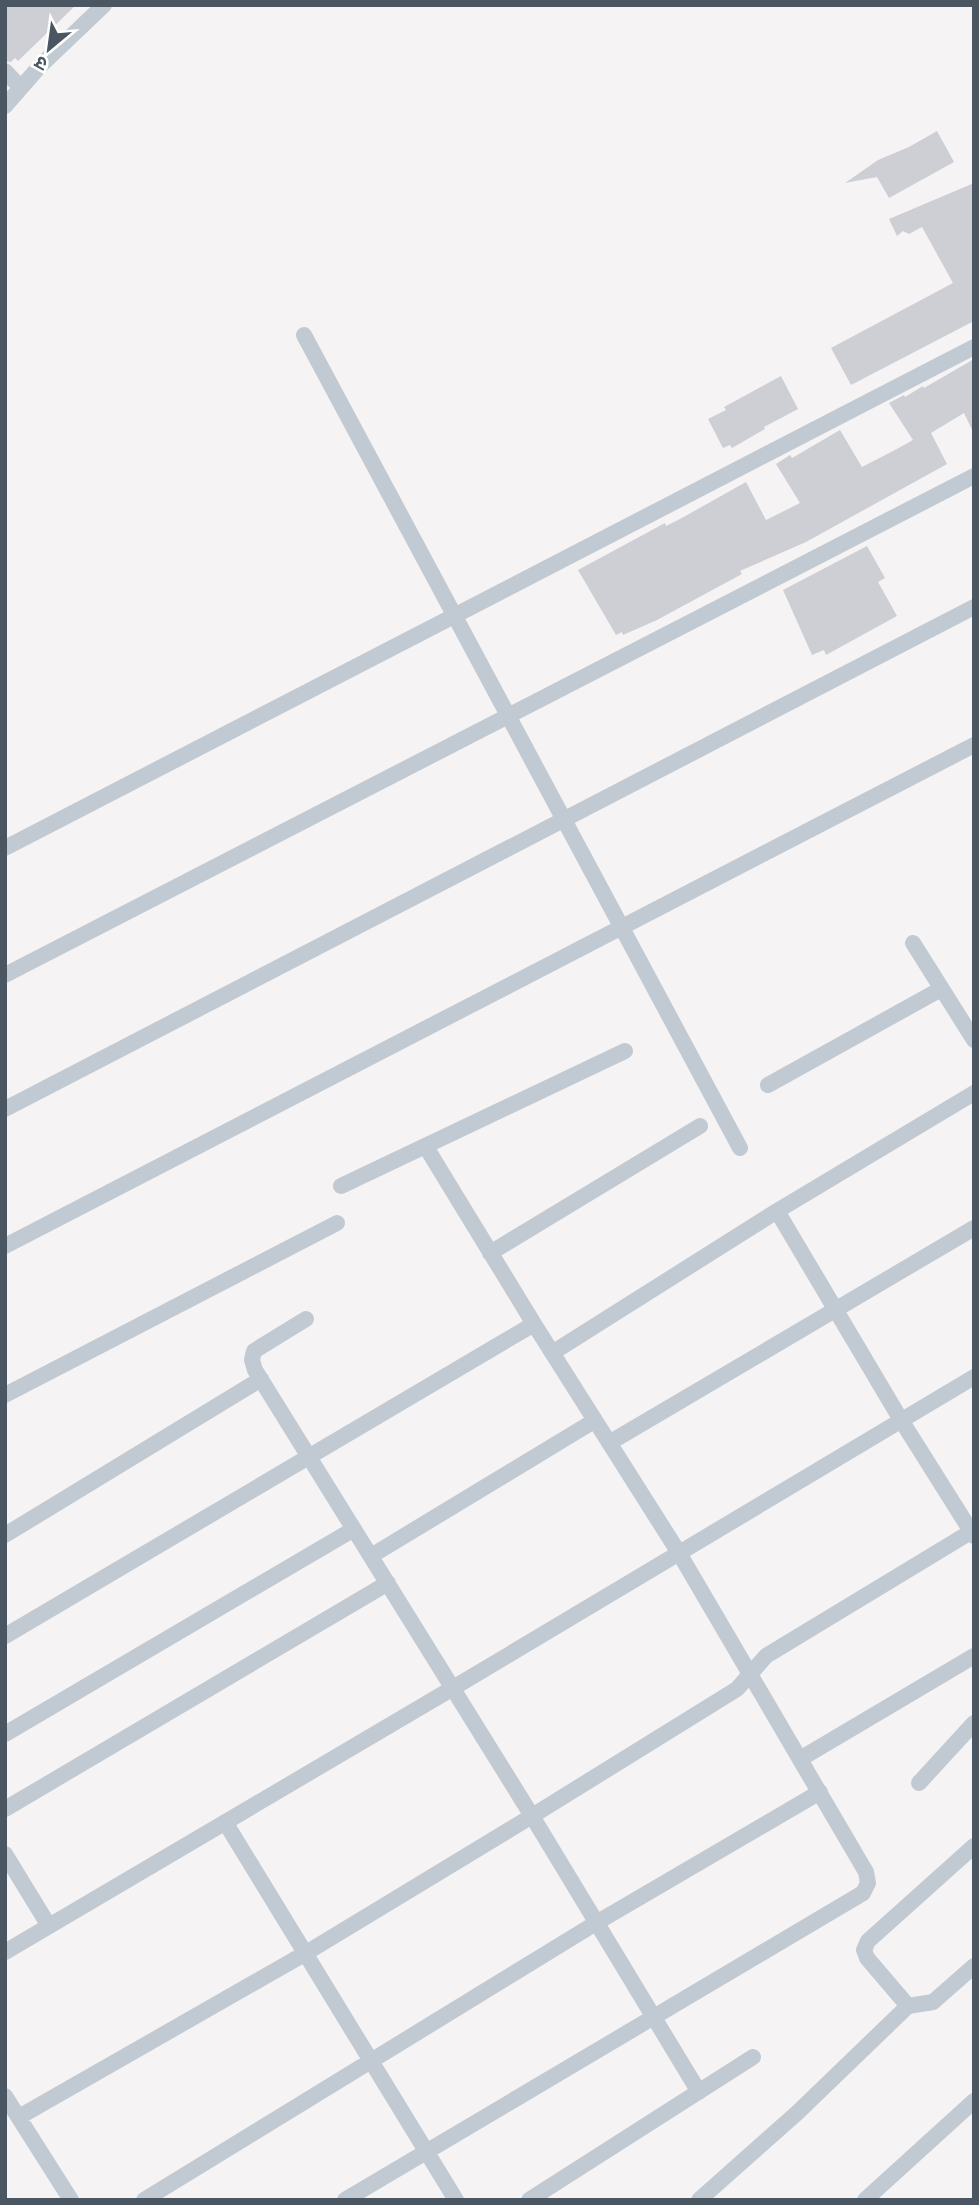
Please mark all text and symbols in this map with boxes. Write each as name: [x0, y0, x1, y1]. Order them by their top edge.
north arrow: [14, 14, 84, 84]
text: उ: [30, 51, 51, 76]

